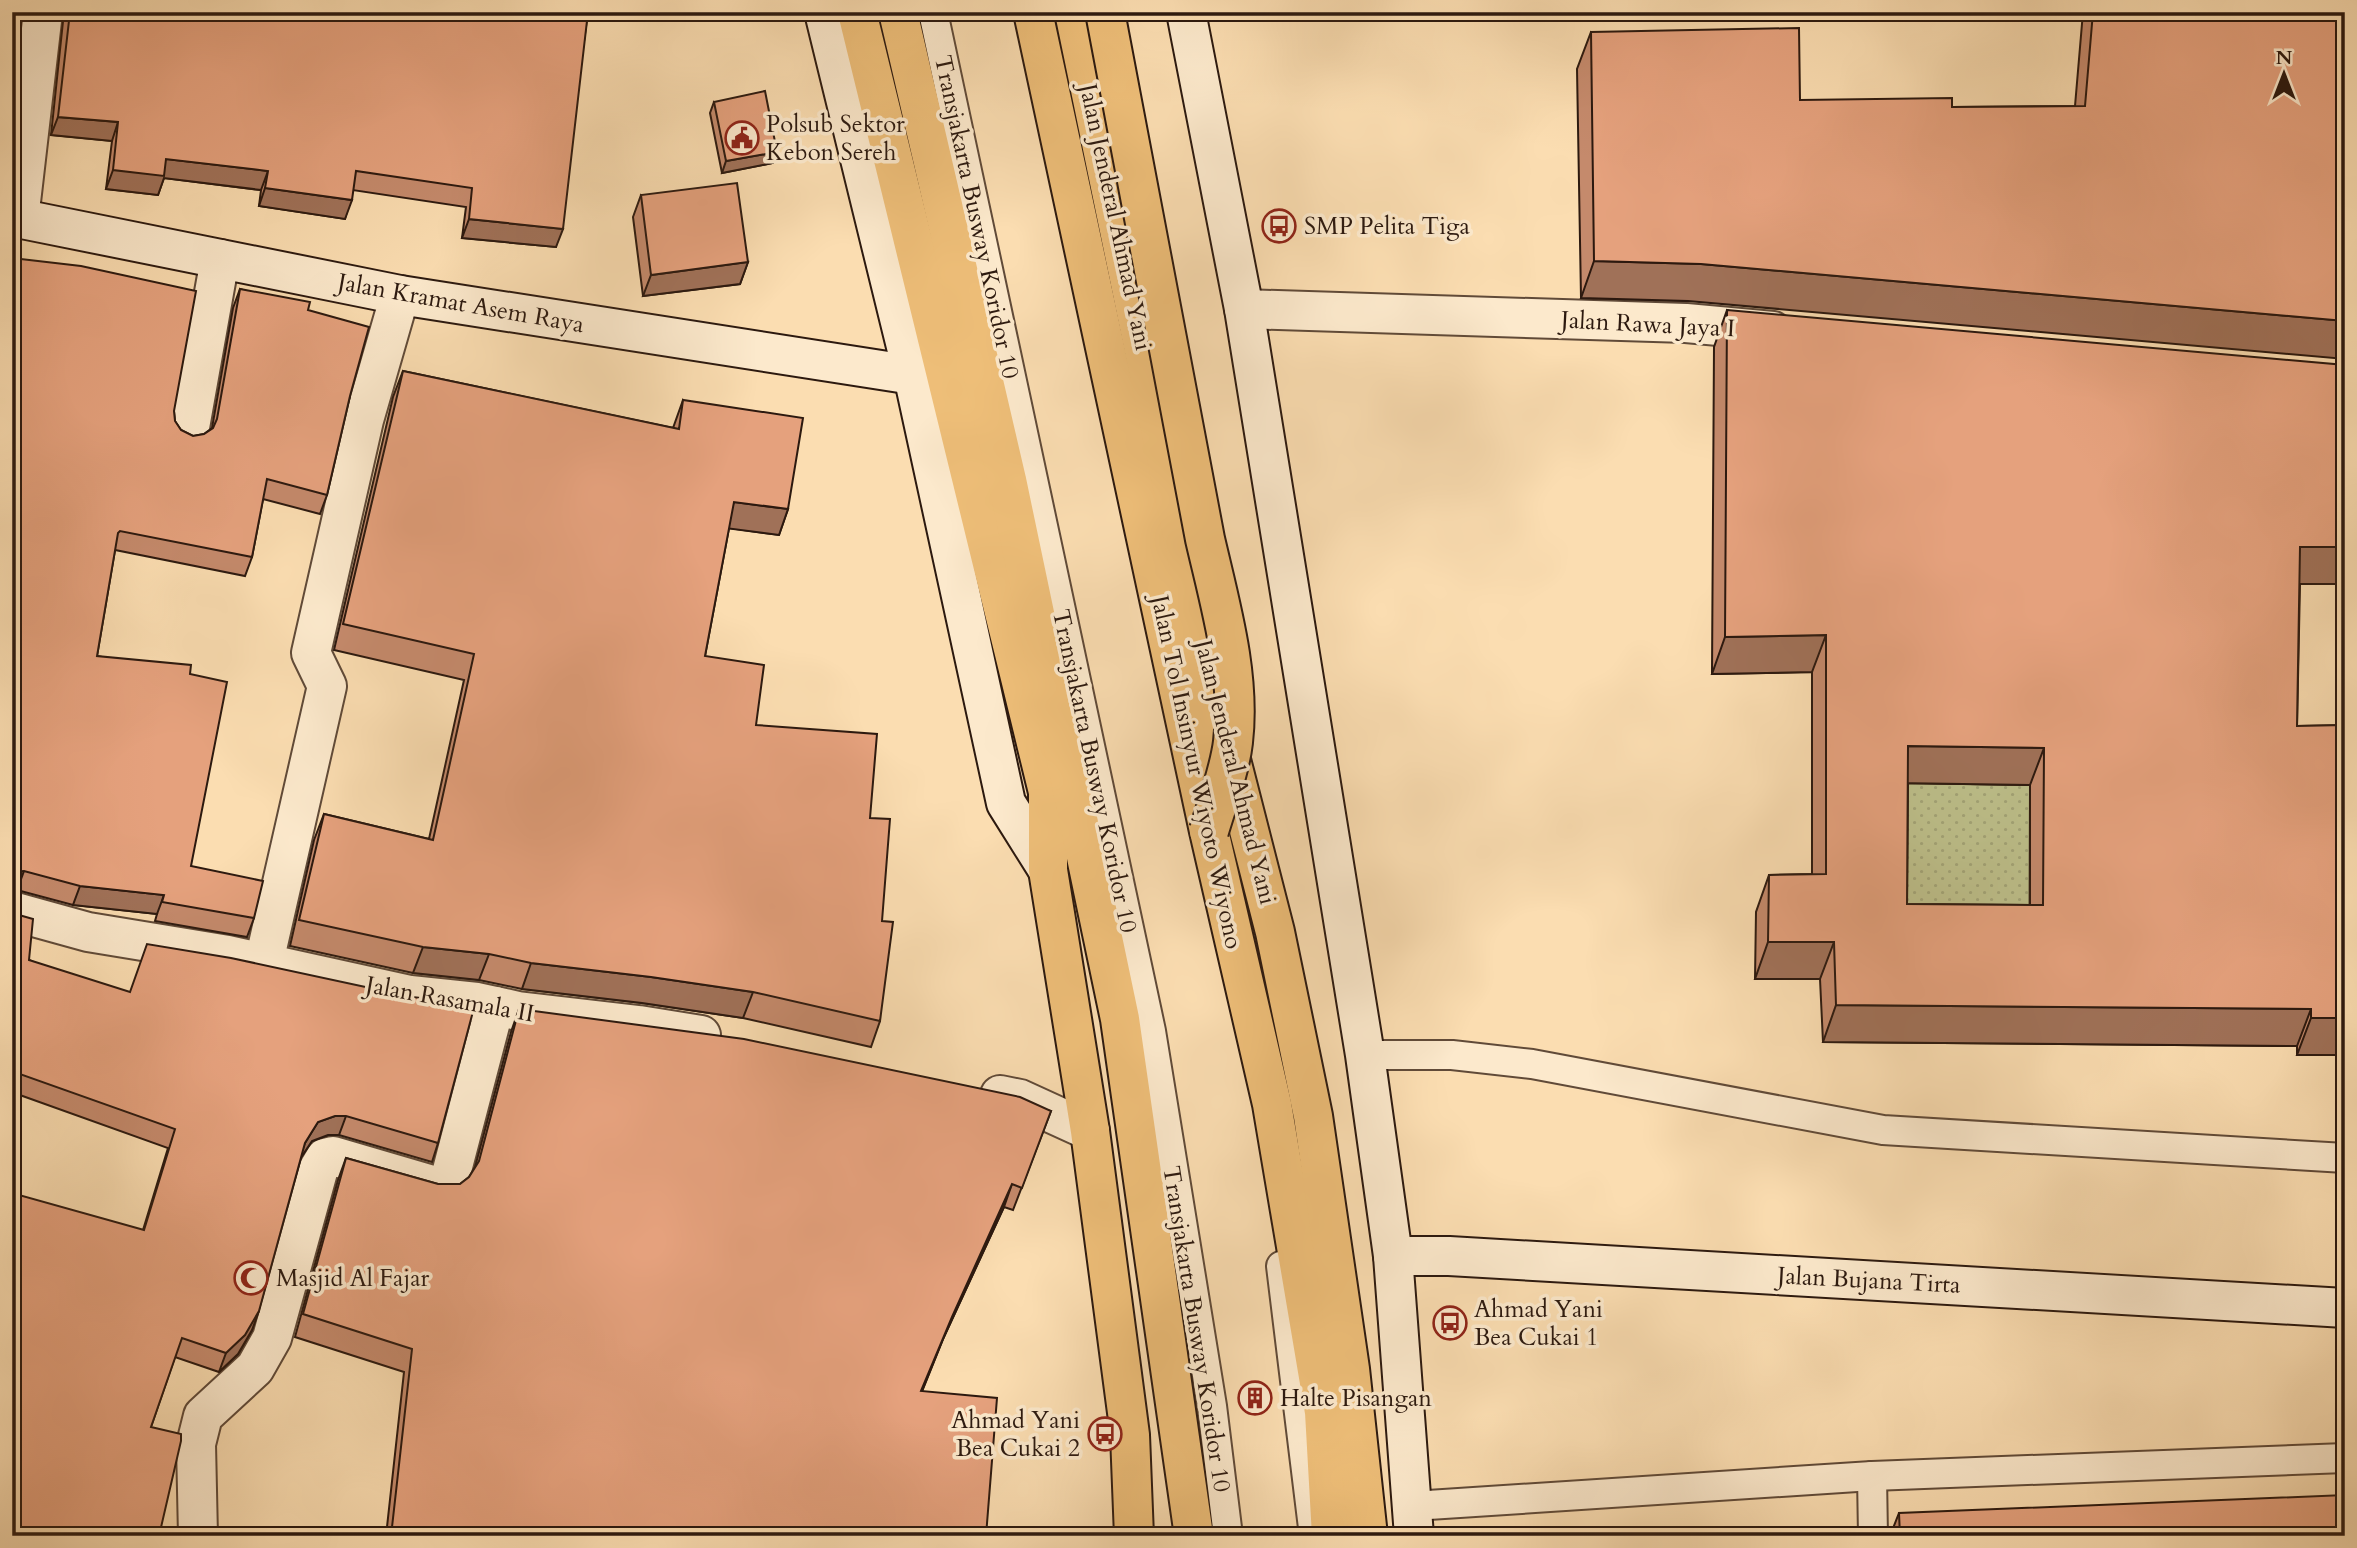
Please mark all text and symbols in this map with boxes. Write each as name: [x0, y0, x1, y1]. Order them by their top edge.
north arrow: [2248, 38, 2318, 108]
text: N: [2276, 45, 2293, 71]
street label: Transjakarta Busway Koridor 10: [926, 52, 1027, 382]
street label: Jalan Jenderal Ahmad Yani: [1070, 78, 1160, 354]
place label: Polsub Sektor Kebon Sereh: [766, 108, 905, 169]
public building icon: Polsub Sektor Kebon Sereh: [723, 119, 761, 157]
bus stop icon: SMP Pelita Tiga: [1260, 207, 1298, 245]
place label: SMP Pelita Tiga: [1304, 210, 1470, 243]
street label: Jalan Kramat Asem Raya: [332, 265, 587, 342]
street label: Jalan Rawa Jaya I: [1557, 303, 1736, 346]
street label: Jalan Tol Insinyur Wiyoto Wiyono: [1142, 589, 1250, 952]
street label: Transjakarta Busway Koridor 10: [1044, 606, 1145, 936]
street label: Jalan Jenderal Ahmad Yani: [1186, 633, 1284, 908]
street label: Jalan Rasamala II: [360, 968, 537, 1031]
street label: Transjakarta Busway Koridor 10: [1154, 1164, 1239, 1495]
mosque icon: Masjid Al Fajar: [232, 1259, 270, 1297]
street label: Jalan Bujana Tirta: [1774, 1259, 1962, 1302]
place label: Masjid Al Fajar: [276, 1262, 430, 1295]
place label: Ahmad Yani Bea Cukai 1: [1474, 1293, 1603, 1354]
bus stop icon: Ahmad Yani Bea Cukai 1: [1431, 1304, 1469, 1342]
building icon: Halte Pisangan: [1236, 1379, 1274, 1417]
place label: Halte Pisangan: [1280, 1382, 1432, 1415]
place label: Ahmad Yani Bea Cukai 2: [951, 1404, 1080, 1465]
bus stop icon: Ahmad Yani Bea Cukai 2: [1086, 1415, 1124, 1453]

